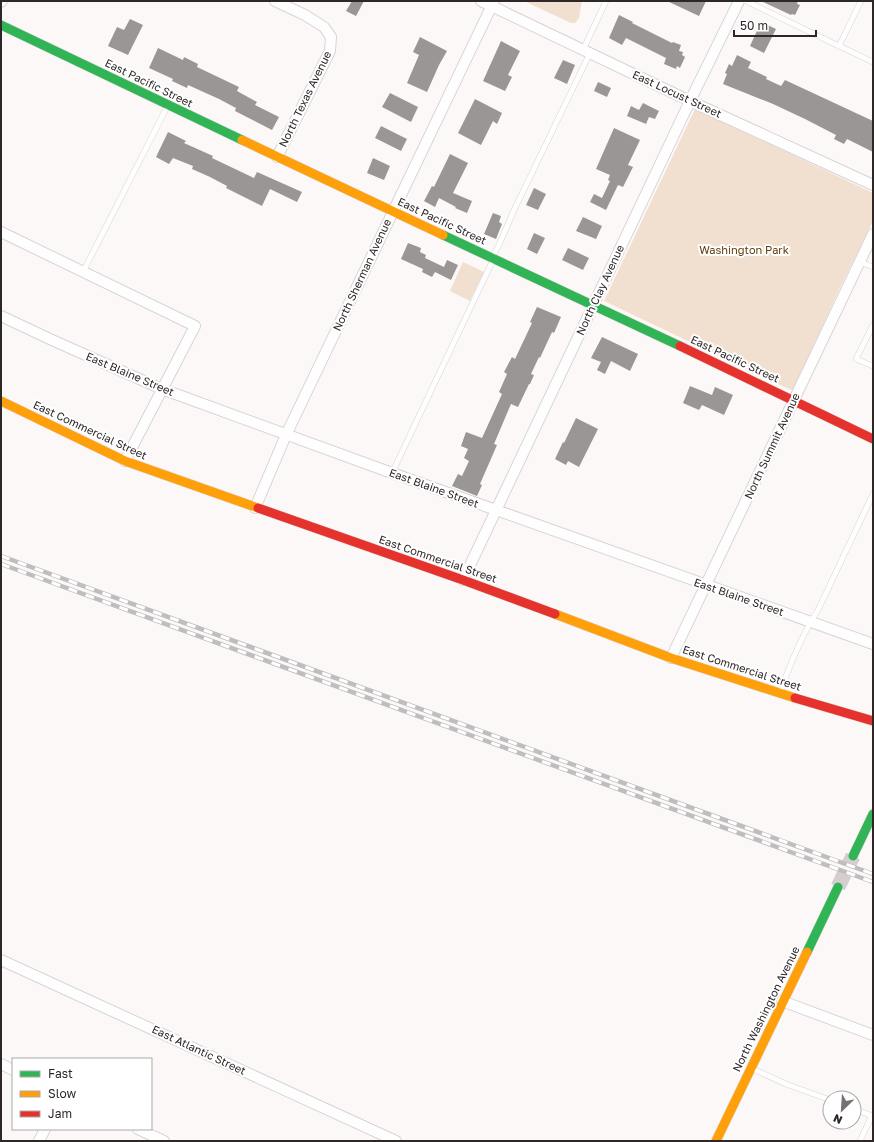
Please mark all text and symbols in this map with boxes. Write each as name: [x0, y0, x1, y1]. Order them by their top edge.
scale bar: [734, 12, 816, 38]
text: 50 m: [740, 18, 768, 33]
street label: North Texas Avenue: [276, 49, 333, 149]
street label: East Pacific Street: [103, 56, 195, 110]
street label: East Locust Street: [631, 67, 724, 120]
street label: East Pacific Street: [396, 194, 489, 247]
street label: North Sherman Avenue: [330, 217, 393, 333]
street label: North Clay Avenue: [573, 243, 626, 337]
park label: Washington Park: [699, 243, 789, 256]
street label: East Pacific Street: [689, 332, 782, 385]
street label: East Blaine Street: [84, 349, 176, 398]
street label: North Summit Avenue: [741, 391, 802, 501]
street label: East Commercial Street: [31, 397, 149, 462]
street label: East Blaine Street: [388, 465, 481, 510]
street label: East Commercial Street: [377, 532, 499, 585]
street label: East Blaine Street: [692, 575, 786, 618]
street label: East Commercial Street: [681, 642, 803, 693]
street label: North Washington Avenue: [729, 944, 802, 1074]
street label: East Atlantic Street: [150, 1022, 248, 1077]
legend: [12, 1058, 152, 1130]
text: Fast: [48, 1066, 73, 1081]
text: Slow: [48, 1086, 76, 1101]
north arrow: [822, 1090, 862, 1130]
text: Jam: [48, 1106, 72, 1121]
text: N: [831, 1112, 844, 1127]

